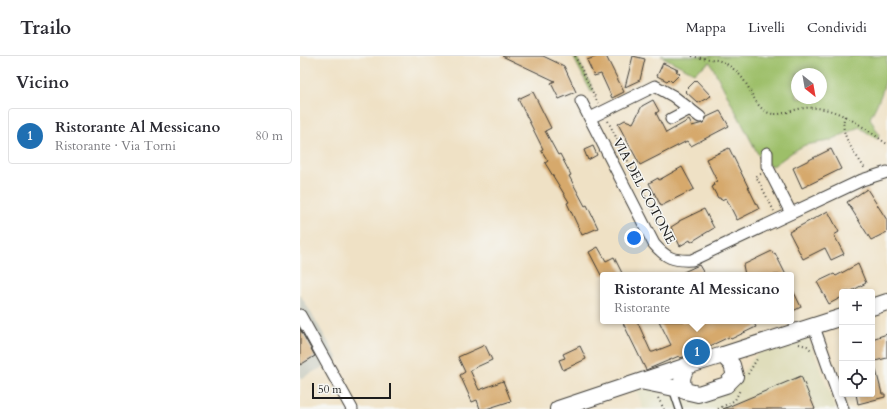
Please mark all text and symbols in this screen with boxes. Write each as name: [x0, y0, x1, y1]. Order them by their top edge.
text: Trailo: [20, 15, 71, 41]
text: Mappa: [686, 18, 726, 37]
text: Livelli: [748, 18, 785, 37]
text: Condividi: [807, 18, 867, 37]
north arrow: [791, 68, 827, 104]
text: Vicino: [16, 71, 69, 94]
text: Ristorante Al Messicano: [55, 117, 220, 137]
text: 1: [27, 127, 33, 145]
text: 80 m: [255, 127, 283, 145]
street label: VIA DEL COTONE: [608, 135, 680, 247]
text: Ristorante · Via Torni: [55, 137, 176, 155]
your location: [624, 228, 644, 248]
popup: [600, 272, 794, 324]
text: Ristorante Al Messicano: [614, 279, 780, 299]
map controls: [839, 289, 875, 397]
button: +: [839, 289, 875, 325]
text: Ristorante: [614, 299, 670, 317]
button: −: [839, 325, 875, 361]
pin: 1: [684, 337, 710, 367]
button: locate: [839, 361, 875, 397]
scale bar: [312, 381, 391, 400]
text: 50 m: [318, 382, 342, 397]

